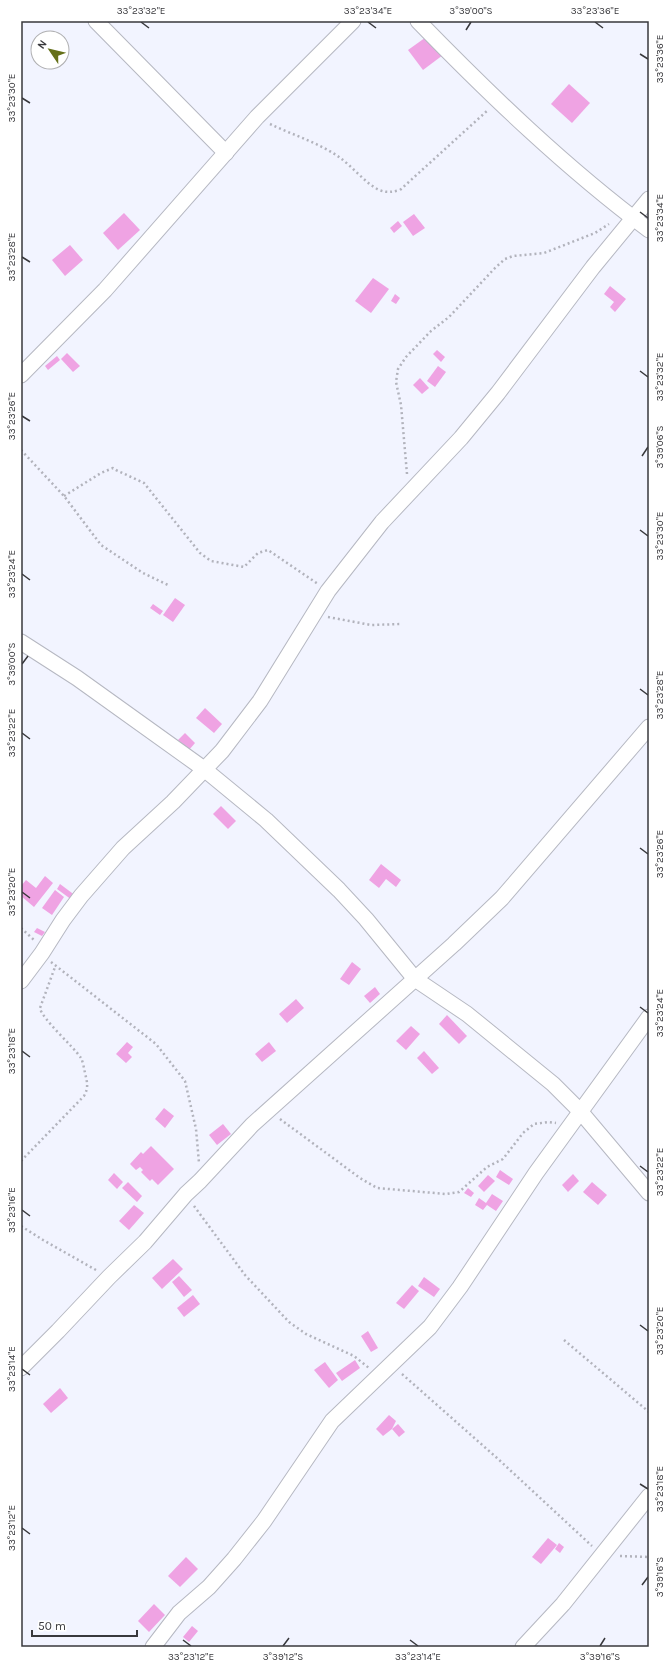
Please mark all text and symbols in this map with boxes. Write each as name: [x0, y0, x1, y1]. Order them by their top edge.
text: 33°23'32"E: [117, 5, 165, 17]
text: 33°23'34"E: [344, 5, 392, 17]
text: 3°39'00"S: [449, 5, 493, 17]
text: 33°23'36"E: [571, 5, 619, 17]
north arrow: [30, 30, 70, 70]
text: 33°23'36"E: [654, 35, 666, 83]
text: N: [35, 38, 50, 52]
text: 33°23'30"E: [6, 74, 18, 122]
text: 33°23'34"E: [654, 194, 666, 242]
text: 33°23'28"E: [6, 233, 18, 281]
text: 33°23'32"E: [654, 353, 666, 401]
text: 33°23'26"E: [6, 392, 18, 440]
text: 3°39'06"S: [654, 425, 666, 469]
text: 33°23'30"E: [654, 512, 666, 560]
text: 33°23'24"E: [6, 550, 18, 598]
text: 3°39'00"S: [6, 642, 18, 686]
text: 33°23'28"E: [654, 671, 666, 719]
text: 33°23'22"E: [6, 709, 18, 757]
text: 33°23'26"E: [654, 830, 666, 878]
text: 33°23'20"E: [6, 868, 18, 916]
text: 33°23'24"E: [654, 989, 666, 1037]
text: 33°23'18"E: [6, 1028, 18, 1074]
text: 33°23'22"E: [654, 1148, 666, 1196]
text: 33°23'16"E: [6, 1187, 18, 1233]
text: 33°23'20"E: [654, 1307, 666, 1355]
text: 33°23'14"E: [6, 1346, 18, 1392]
text: 33°23'18"E: [654, 1466, 666, 1512]
text: 33°23'12"E: [6, 1505, 18, 1551]
text: 3°39'16"S: [654, 1557, 666, 1597]
scale bar: [32, 1612, 137, 1638]
text: 50 m: [38, 1619, 66, 1633]
text: 33°23'12"E: [168, 1651, 214, 1663]
text: 3°39'12"S: [263, 1651, 303, 1663]
text: 33°23'14"E: [395, 1651, 441, 1663]
text: 3°39'16"S: [580, 1651, 620, 1663]

